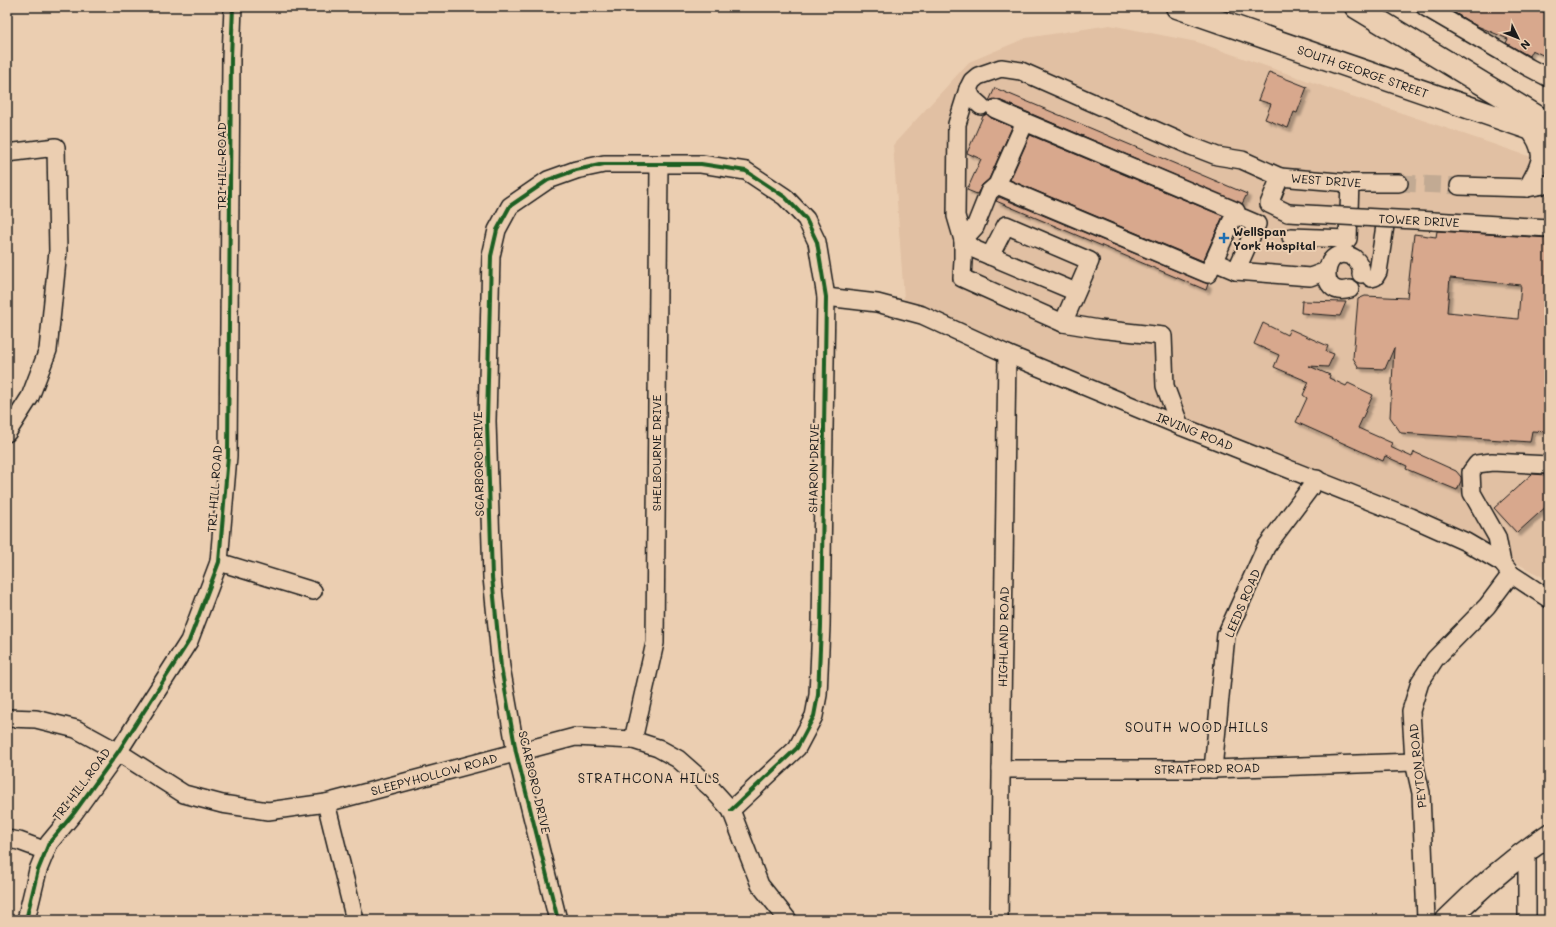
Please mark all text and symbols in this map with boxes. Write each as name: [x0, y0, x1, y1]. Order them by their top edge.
north arrow: [1498, 18, 1538, 58]
text: N: [1517, 37, 1534, 53]
street label: SOUTH GEORGE STREET: [1295, 41, 1431, 101]
street label: TRI HILL ROAD: [213, 122, 229, 210]
street label: WEST DRIVE: [1290, 170, 1362, 190]
street label: TOWER DRIVE: [1378, 210, 1460, 230]
place label: WellSpan York Hospital: [1233, 223, 1316, 253]
marker: WellSpan York Hospital: [1218, 232, 1230, 244]
street label: SHELBOURNE DRIVE: [648, 395, 664, 511]
street label: IRVING ROAD: [1154, 408, 1236, 454]
street label: SCARBORO DRIVE: [469, 411, 487, 517]
street label: SHARON DRIVE: [804, 423, 822, 513]
street label: TRI HILL ROAD: [203, 445, 225, 533]
street label: LEEDS ROAD: [1220, 566, 1264, 640]
street label: HIGHLAND ROAD: [994, 587, 1012, 687]
district label: SOUTH WOOD HILLS: [1125, 718, 1269, 735]
street label: PEYTON ROAD: [1405, 723, 1429, 809]
street label: SCARBORO DRIVE: [515, 729, 555, 835]
street label: TRI HILL ROAD: [48, 744, 114, 824]
street label: SLEEPYHOLLOW ROAD: [369, 749, 499, 799]
street label: STRATFORD ROAD: [1154, 759, 1260, 777]
district label: STRATHCONA HILLS: [578, 769, 720, 786]

